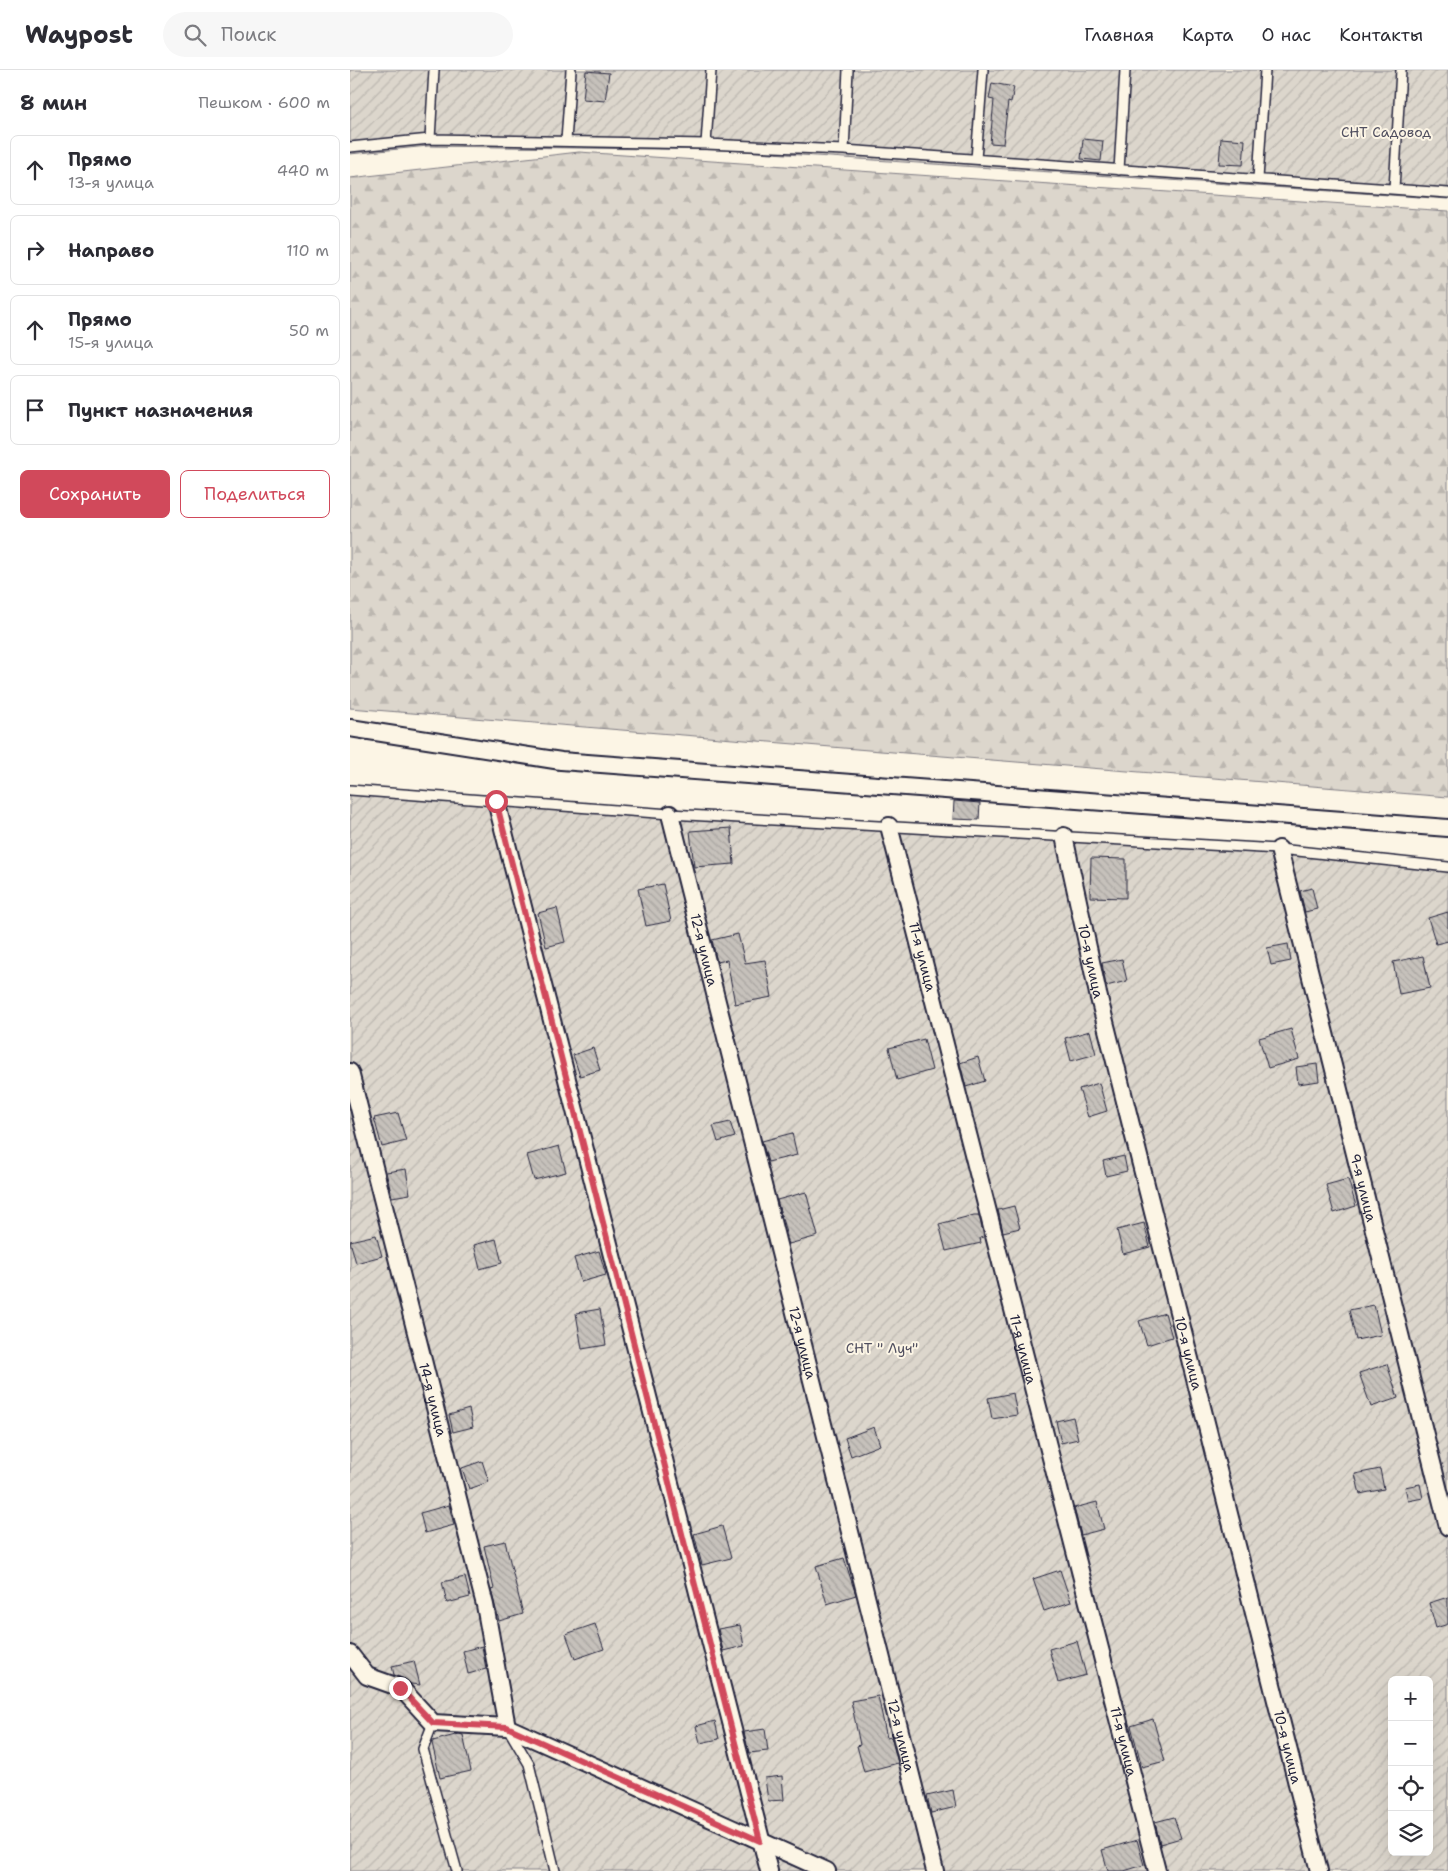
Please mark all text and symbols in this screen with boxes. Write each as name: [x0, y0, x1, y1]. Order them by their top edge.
search box: [163, 12, 513, 57]
text: Waypost: [25, 19, 133, 51]
icon: search: [181, 21, 209, 49]
text: Поиск: [221, 22, 276, 47]
text: Главная: [1084, 23, 1154, 47]
text: Карта: [1182, 23, 1234, 47]
text: О нас: [1262, 23, 1311, 47]
text: Контакты: [1339, 23, 1423, 47]
text: 8 мин: [20, 89, 87, 117]
text: Пешком · 600 m: [198, 92, 330, 113]
park label: СНТ Садовод: [1341, 123, 1431, 141]
text: Прямо: [68, 147, 132, 172]
icon: ahead: [21, 156, 49, 184]
text: 440 m: [277, 160, 329, 181]
text: 13-я улица: [68, 172, 154, 193]
icon: right: [21, 236, 49, 264]
text: Направо: [68, 238, 154, 263]
text: 110 m: [286, 240, 329, 261]
text: Прямо: [68, 307, 132, 332]
icon: ahead: [21, 316, 49, 344]
text: 50 m: [289, 320, 329, 341]
text: 15-я улица: [68, 332, 153, 353]
icon: arrive: [21, 396, 49, 424]
text: Пункт назначения: [68, 398, 253, 423]
button: Сохранить: [20, 470, 170, 518]
button: Поделиться: [180, 470, 330, 518]
route start: [485, 790, 508, 813]
street label: 12-я улица: [686, 911, 722, 988]
street label: 11-я улица: [905, 920, 940, 994]
street label: 10-я улица: [1074, 922, 1108, 1000]
street label: 9-я улица: [1346, 1152, 1381, 1224]
street label: 12-я улица: [785, 1304, 820, 1381]
street label: 11-я улица: [1006, 1312, 1041, 1386]
street label: 10-я улица: [1171, 1314, 1207, 1392]
park label: СНТ " Луч": [846, 1339, 918, 1357]
street label: 14-я улица: [415, 1361, 451, 1439]
map controls: [1388, 1676, 1433, 1856]
button: +: [1388, 1676, 1433, 1721]
route end: [389, 1677, 412, 1700]
street label: 12-я улица: [883, 1697, 919, 1774]
street label: 11-я улица: [1106, 1705, 1141, 1778]
street label: 10-я улица: [1270, 1708, 1306, 1786]
button: −: [1388, 1721, 1433, 1766]
button: locate: [1388, 1766, 1433, 1811]
button: layers: [1388, 1811, 1433, 1856]

